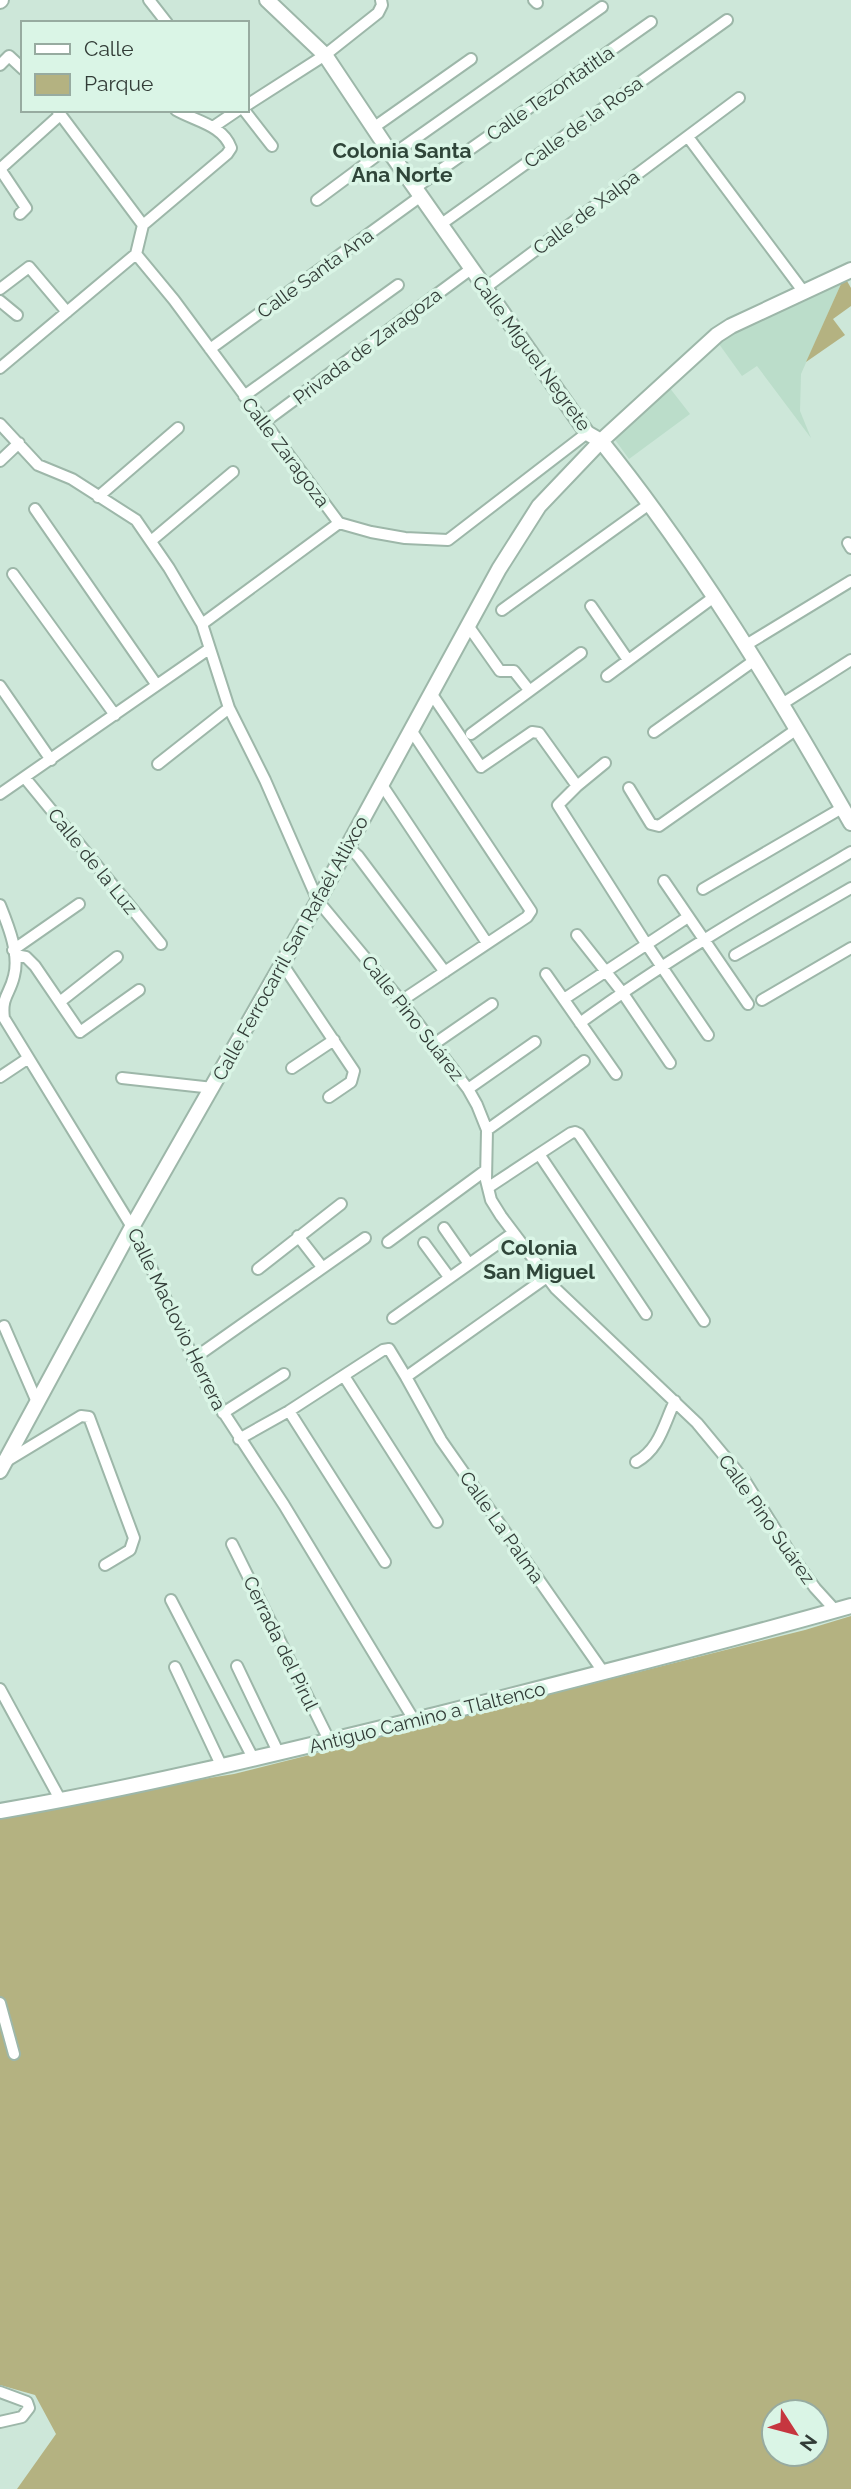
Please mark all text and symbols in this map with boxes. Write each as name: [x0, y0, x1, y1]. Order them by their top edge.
legend: [21, 21, 248, 112]
text: Calle: [84, 36, 134, 61]
street label: Calle Tezontatitla: [482, 41, 618, 145]
text: Parque: [84, 71, 153, 96]
street label: Calle de la Rosa: [520, 72, 646, 172]
district label: Colonia Santa Ana Norte: [332, 138, 472, 187]
street label: Calle de Xalpa: [529, 165, 643, 259]
street label: Calle Santa Ana: [253, 224, 377, 322]
street label: Calle Miguel Negrete: [468, 271, 596, 435]
street label: Privada de Zaragoza: [289, 283, 445, 409]
street label: Calle Zaragoza: [238, 393, 334, 511]
street label: Calle de la Luz: [44, 804, 142, 918]
street label: Calle Ferrocarril San Rafaél Atlixco: [208, 812, 372, 1084]
street label: Calle Pino Suárez: [357, 951, 469, 1085]
street label: Calle Maclovio Herrera: [123, 1224, 231, 1414]
district label: Colonia San Miguel: [483, 1235, 595, 1284]
street label: Calle Pino Suárez: [714, 1450, 820, 1588]
street label: Calle La Palma: [455, 1467, 549, 1587]
street label: Cerrada del Pirul: [239, 1572, 323, 1714]
street label: Antiguo Camino a Tlaltenco: [307, 1677, 547, 1757]
north arrow: [760, 2398, 830, 2468]
text: N: [796, 2431, 822, 2455]

